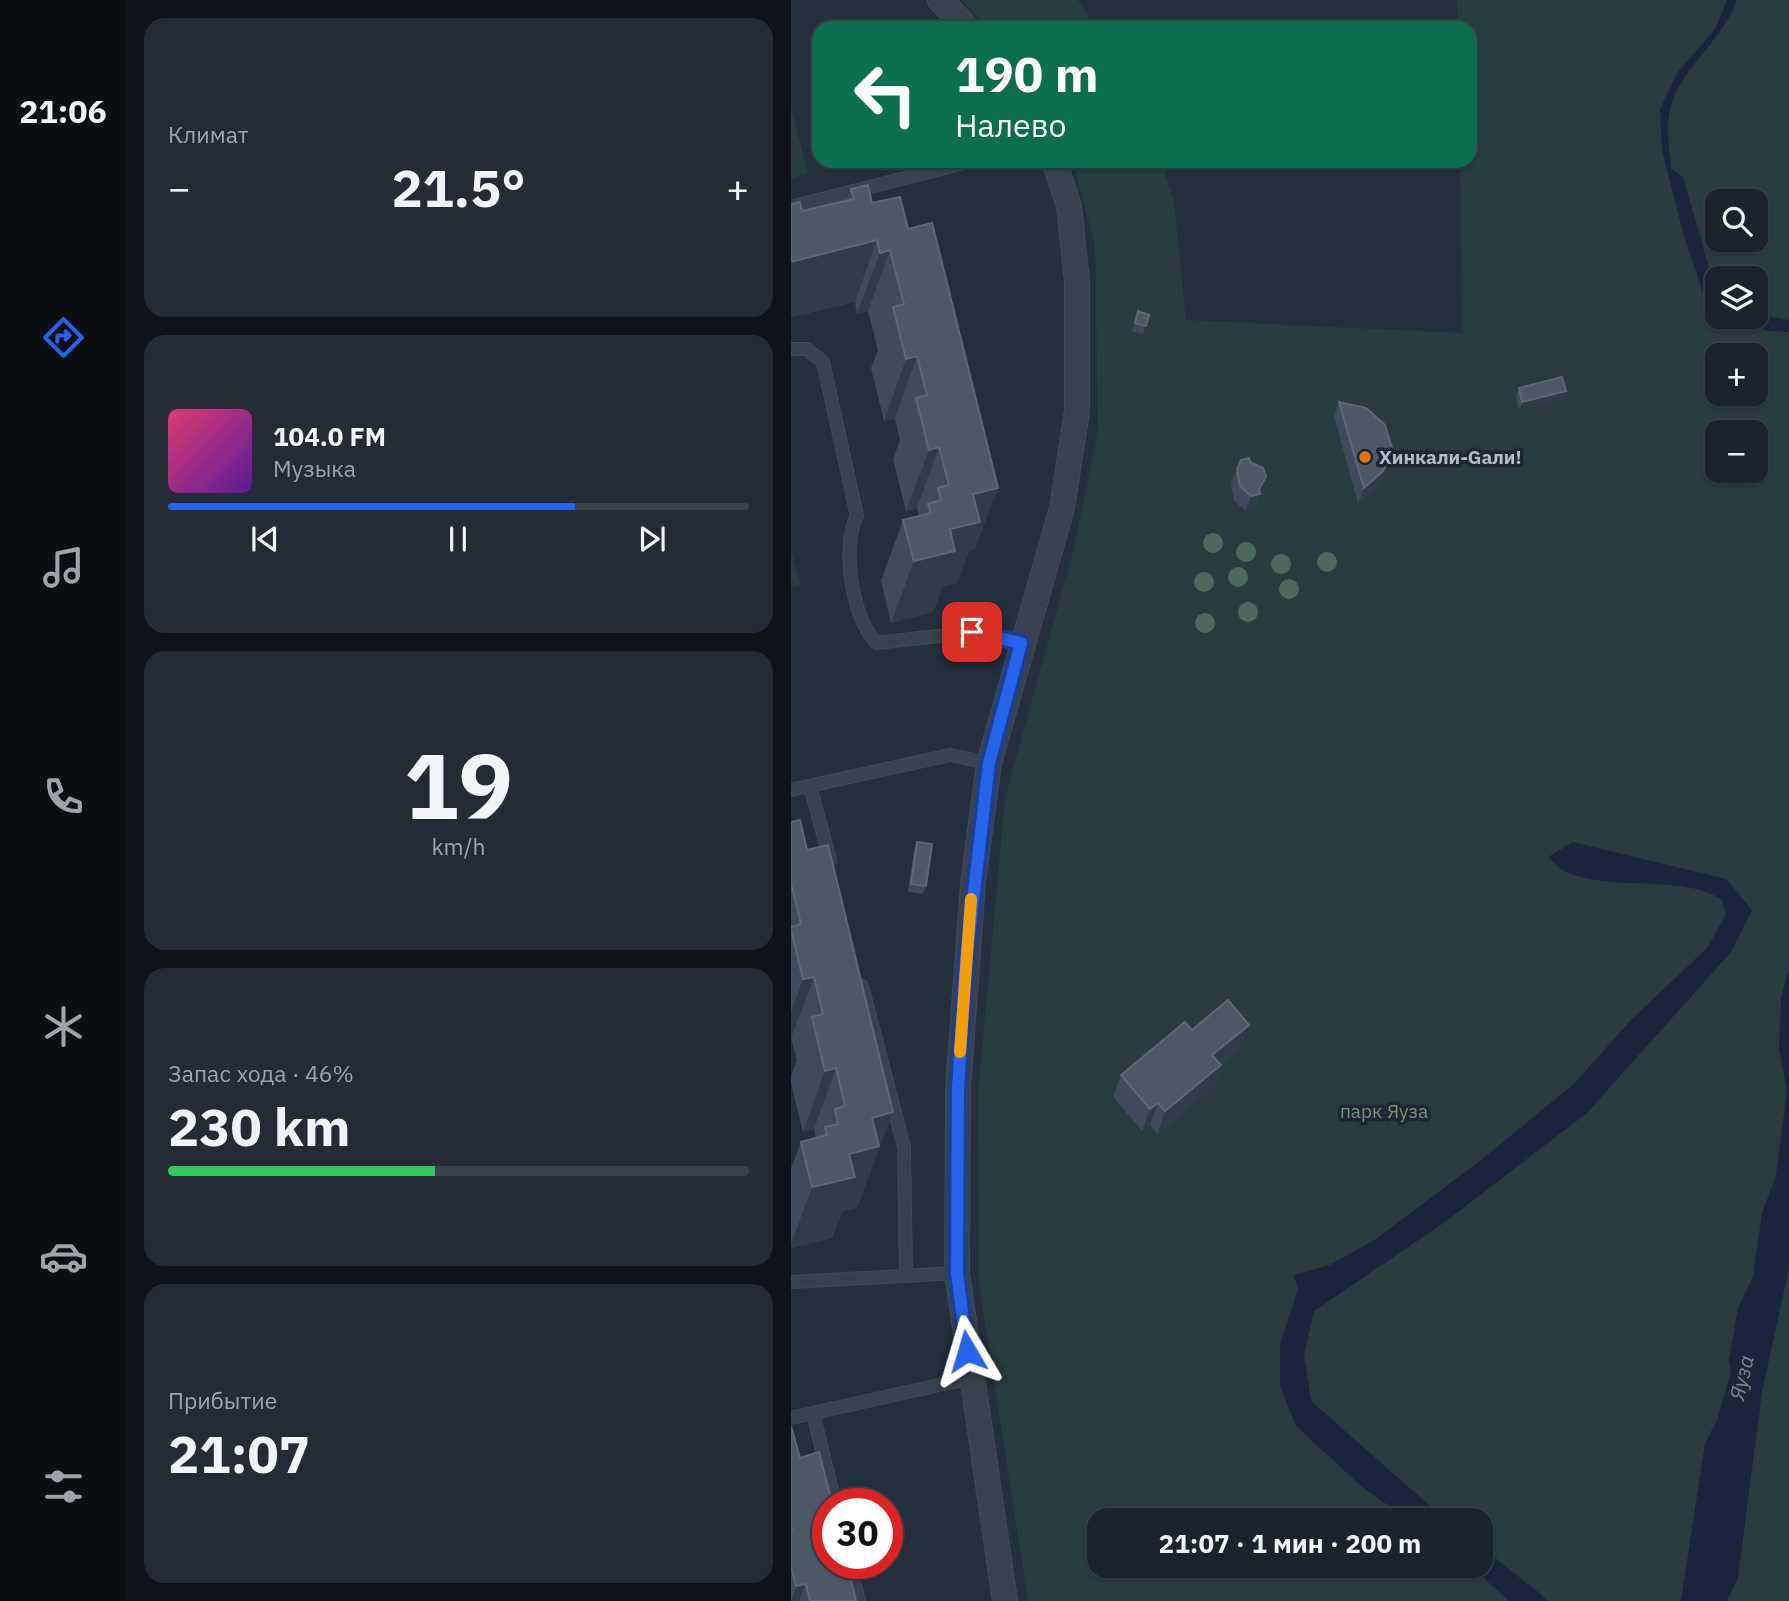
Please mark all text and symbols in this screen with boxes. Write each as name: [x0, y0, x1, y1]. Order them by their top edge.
text: 190 m: [955, 42, 1099, 105]
icon: left: [840, 49, 931, 140]
text: 21:06: [19, 90, 107, 132]
text: Налево: [955, 104, 1066, 146]
text: Климат: [168, 119, 249, 149]
text: 21.5°: [391, 154, 526, 221]
text: −: [168, 163, 191, 212]
text: +: [726, 163, 749, 212]
map controls: [1705, 189, 1768, 483]
button: search: [1705, 189, 1768, 252]
button: layers: [1705, 266, 1768, 329]
icon: directions: [39, 313, 88, 362]
button: +: [1705, 343, 1768, 406]
text: 104.0 FM: [273, 419, 386, 453]
button: −: [1705, 420, 1768, 483]
place label: Хинкали-Gали!: [1379, 445, 1522, 469]
marker: Хинкали-Gали!: [1357, 449, 1373, 465]
text: Музыка: [273, 453, 356, 483]
icon: previous: [246, 520, 284, 558]
icon: pause: [439, 520, 477, 558]
icon: next: [633, 520, 671, 558]
icon: music: [39, 543, 88, 592]
pin: [942, 602, 1002, 662]
icon: arrive: [953, 613, 991, 651]
text: 19: [404, 726, 513, 844]
icon: phone: [39, 772, 88, 821]
text: km/h: [431, 831, 486, 861]
icon: climate: [39, 1002, 88, 1051]
text: Запас хода · 46%: [168, 1058, 354, 1088]
text: 230 km: [168, 1093, 350, 1160]
park label: парк Яуза: [1340, 1099, 1428, 1123]
icon: car: [39, 1232, 88, 1281]
position arrow: [930, 1314, 1004, 1388]
water label: Яуза: [1722, 1352, 1760, 1404]
text: Прибытие: [168, 1385, 277, 1415]
text: 21:07: [168, 1420, 310, 1487]
icon: filters: [39, 1462, 88, 1511]
speed limit sign: 30: [812, 1488, 903, 1579]
text: 21:07 · 1 мин · 200 m: [1159, 1526, 1421, 1560]

